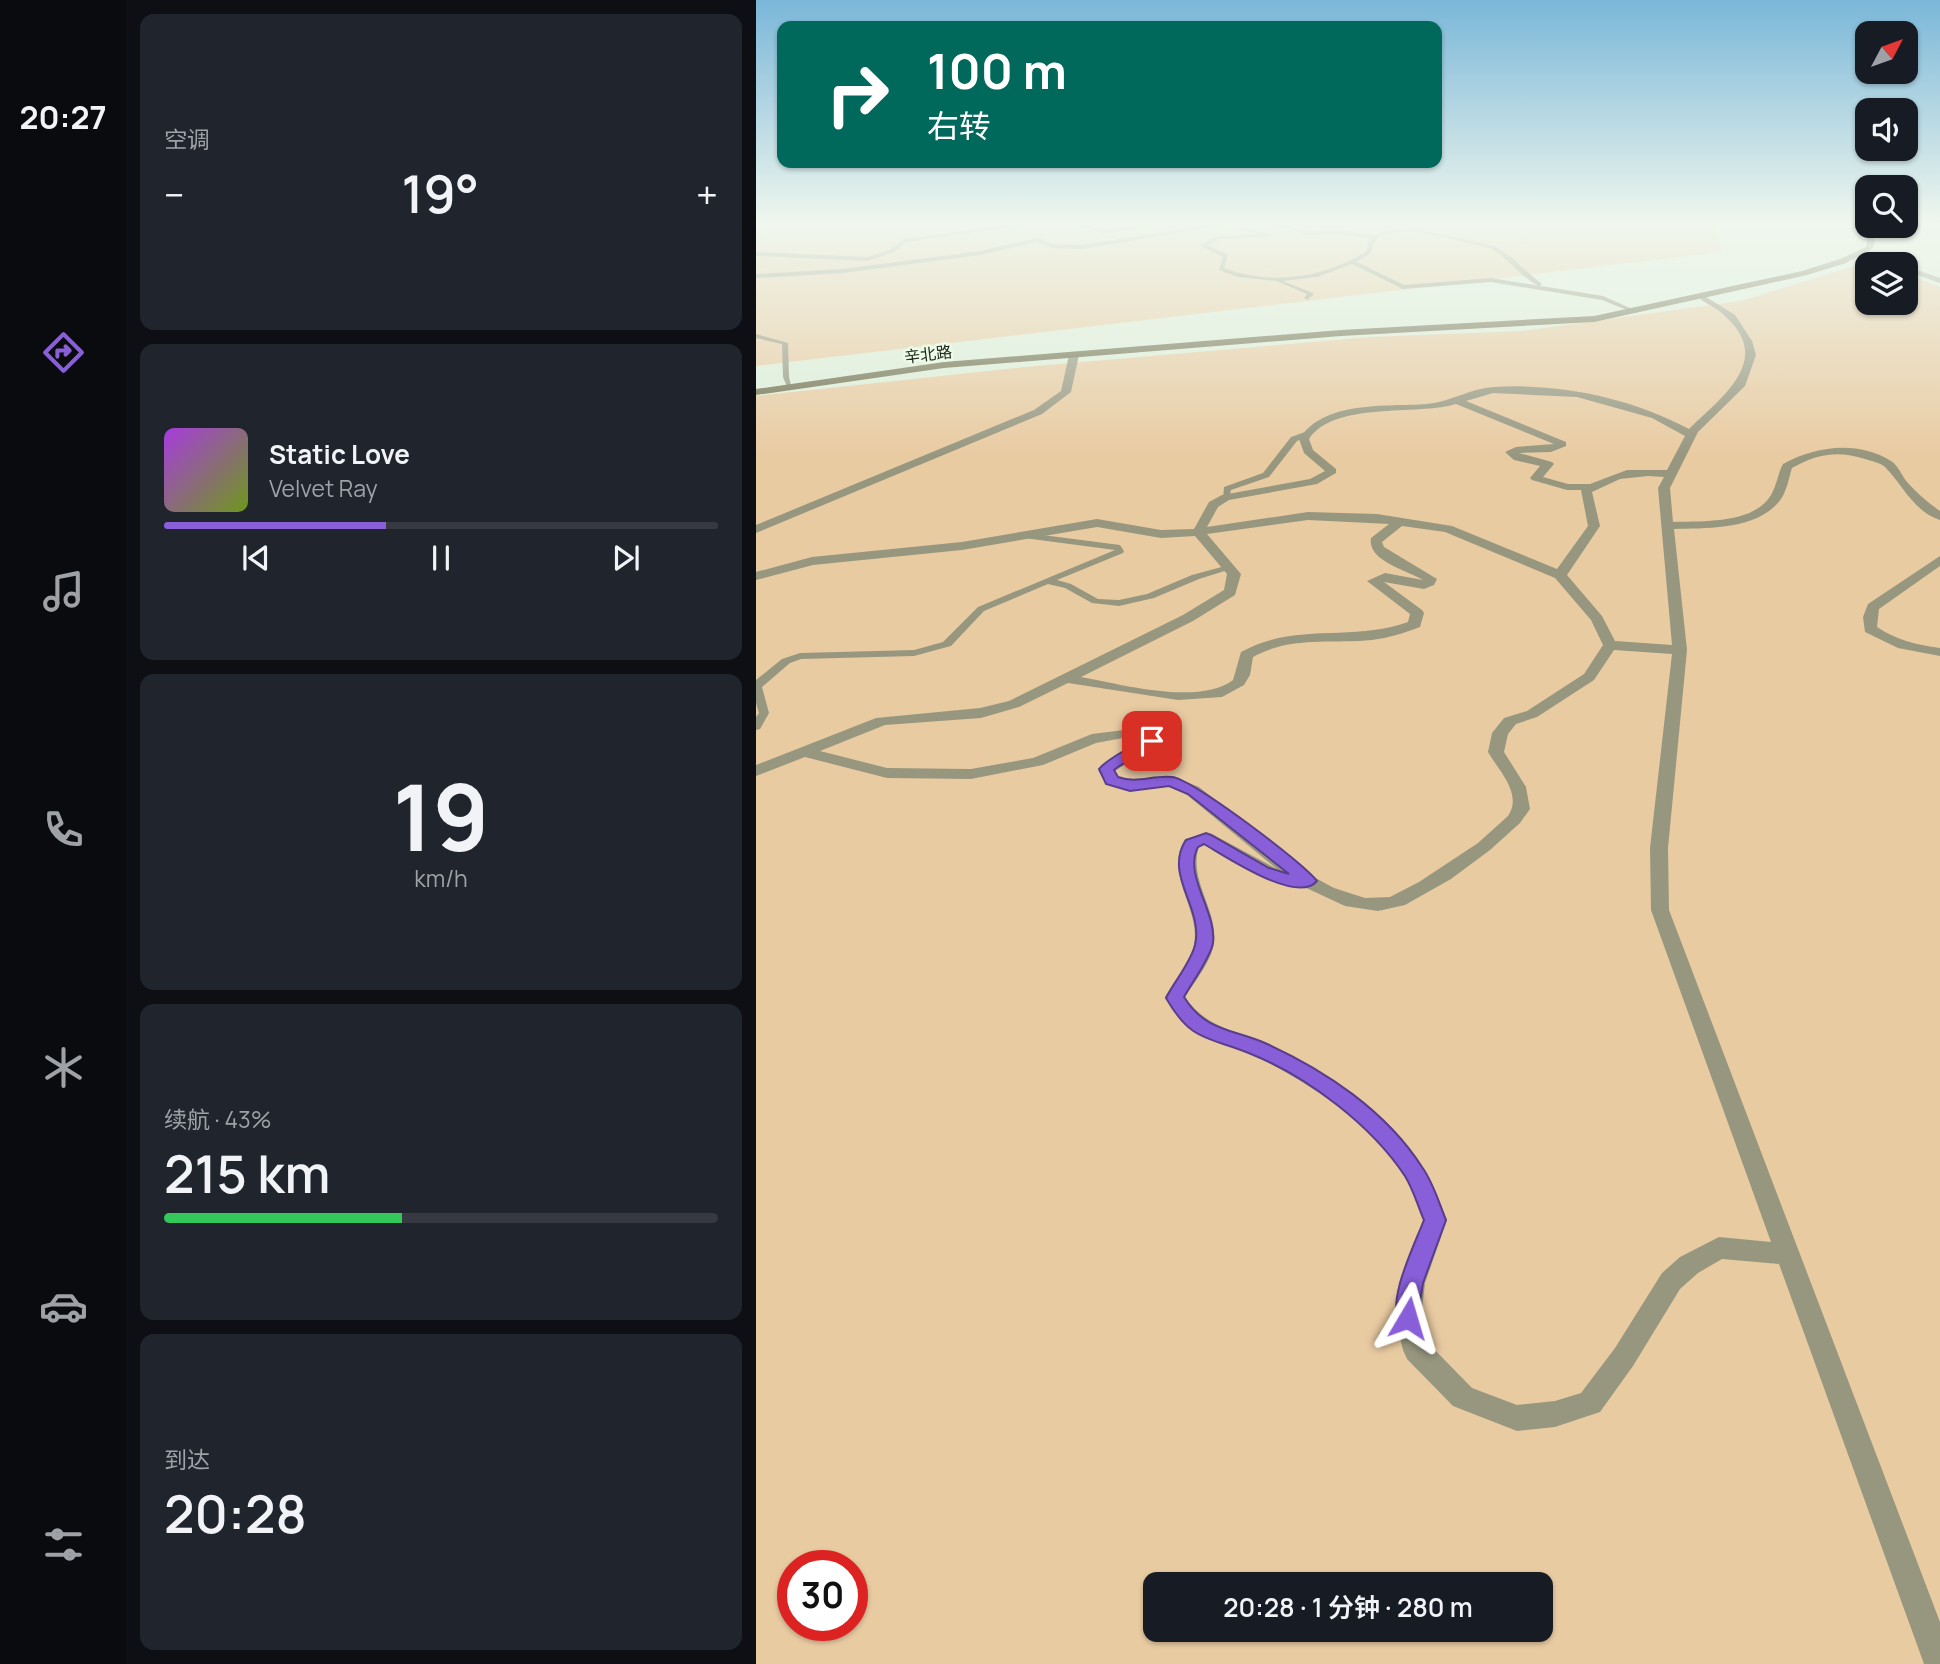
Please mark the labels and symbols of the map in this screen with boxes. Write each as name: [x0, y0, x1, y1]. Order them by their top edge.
north arrow: [1855, 21, 1918, 84]
street label: 辛北路: [903, 340, 953, 368]
pin: [1122, 711, 1182, 771]
position arrow: [1371, 1281, 1445, 1355]
speed limit sign: 30: [777, 1550, 868, 1641]

